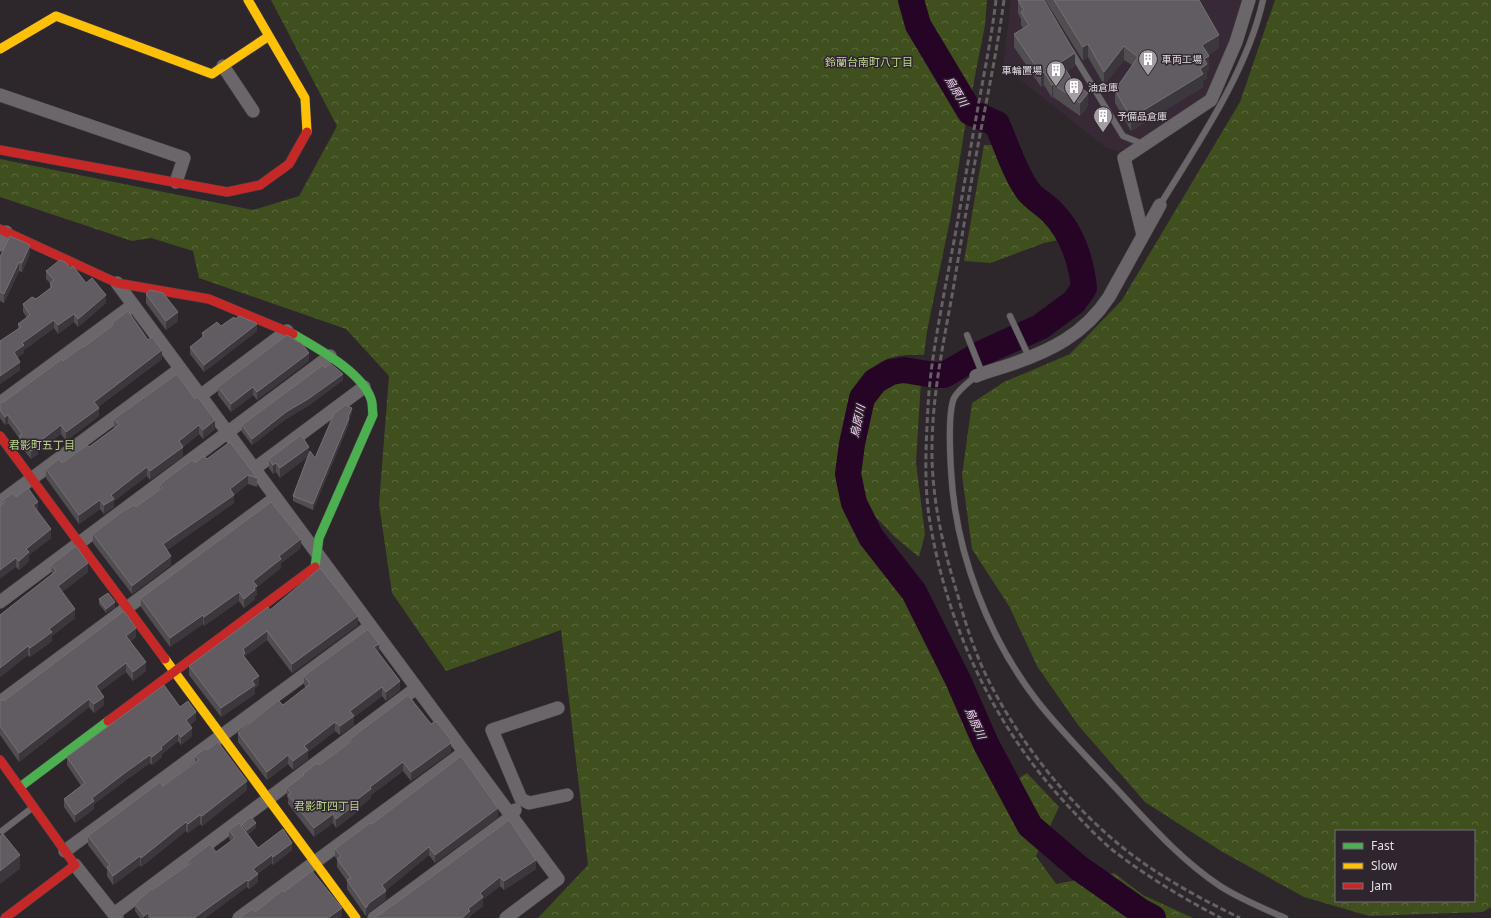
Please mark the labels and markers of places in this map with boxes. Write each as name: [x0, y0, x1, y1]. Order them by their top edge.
building icon: 車両工場: [1137, 48, 1159, 76]
place label: 車両工場: [1162, 52, 1202, 66]
building icon: 車輪置場: [1045, 59, 1067, 87]
place label: 車輪置場: [1002, 63, 1042, 77]
building icon: 油倉庫: [1063, 76, 1085, 104]
place label: 油倉庫: [1088, 80, 1118, 94]
building icon: 予備品倉庫: [1092, 105, 1114, 133]
place label: 予備品倉庫: [1117, 109, 1167, 123]

